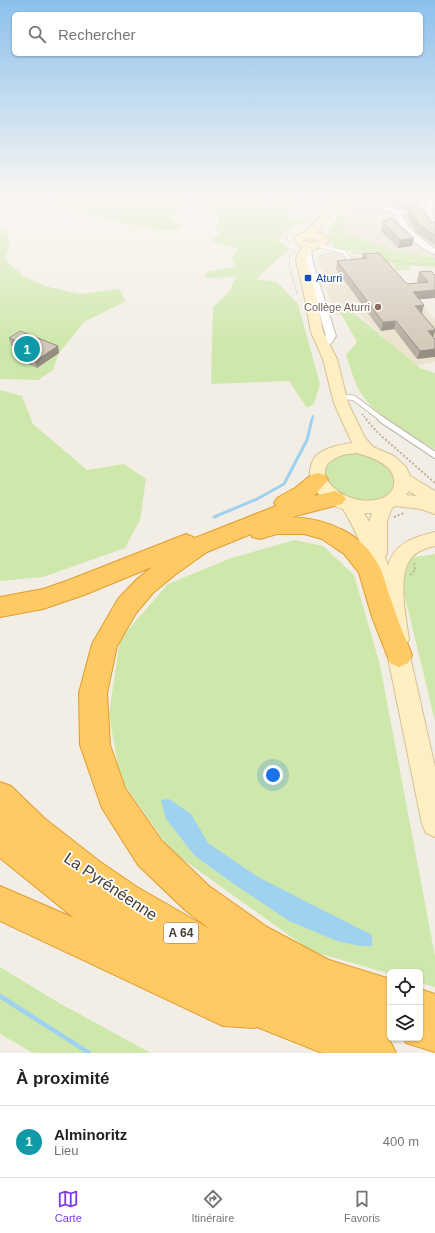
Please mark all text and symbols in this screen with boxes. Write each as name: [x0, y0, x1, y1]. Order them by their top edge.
search box: [12, 12, 423, 56]
icon: search: [26, 23, 48, 45]
text: Rechercher: [58, 26, 136, 43]
place label: Aturri: [316, 272, 342, 284]
marker: Aturri: [303, 273, 313, 283]
place label: Collège Aturri: [304, 301, 370, 313]
marker: Collège Aturri: [373, 302, 383, 312]
pin: 1: [14, 334, 40, 364]
your location: [263, 765, 283, 785]
street label: La Pyrénéenne: [61, 849, 161, 924]
road number: A 64: [164, 923, 198, 943]
map controls: [387, 969, 423, 1041]
button: locate: [387, 969, 423, 1005]
button: layers: [387, 1005, 423, 1041]
text: À proximité: [16, 1069, 110, 1088]
text: Alminoritz: [54, 1126, 127, 1143]
text: 1: [25, 1134, 33, 1149]
text: 400 m: [383, 1134, 419, 1149]
text: Lieu: [54, 1143, 79, 1158]
tab: Carte: [55, 1188, 82, 1224]
tab: Itinéraire: [192, 1188, 234, 1224]
tab: Favoris: [344, 1188, 380, 1224]

